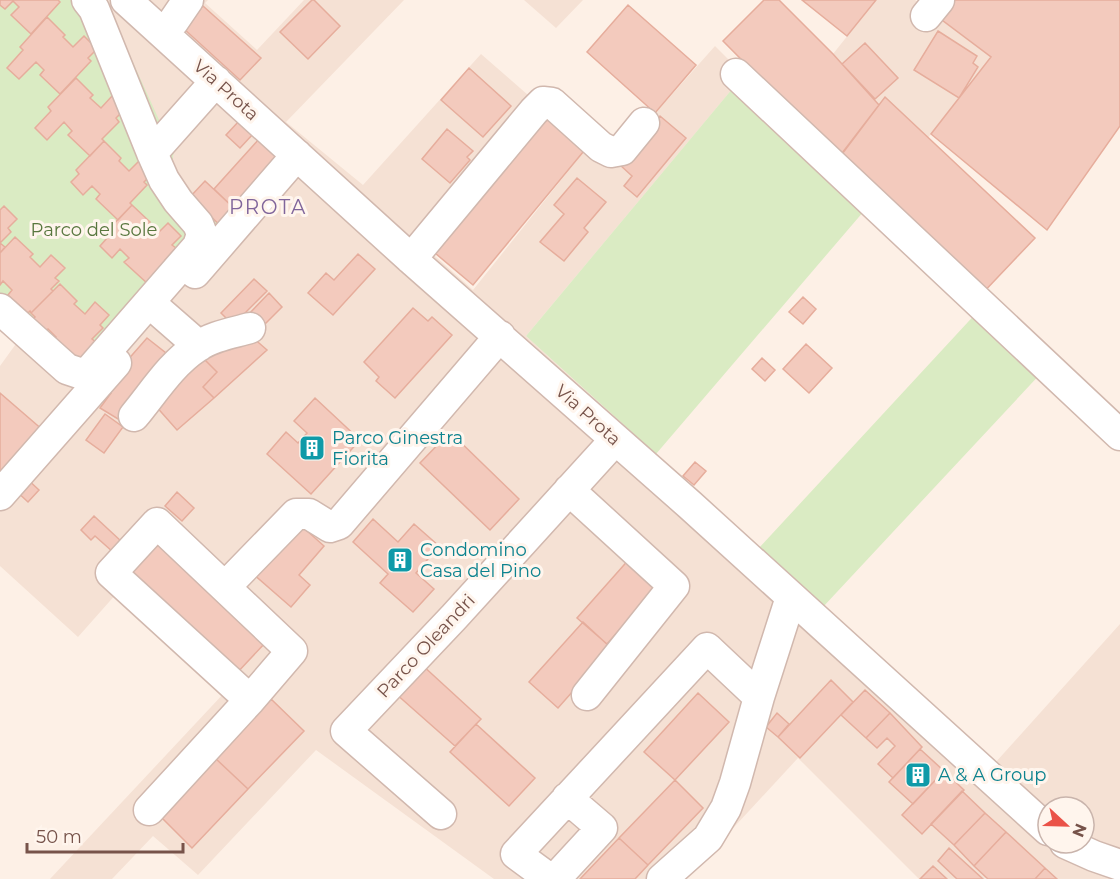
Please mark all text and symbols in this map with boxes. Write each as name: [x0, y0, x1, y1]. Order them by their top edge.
street label: Via Prota: [189, 55, 263, 125]
district label: PROTA: [229, 195, 307, 219]
park label: Parco del Sole: [31, 219, 158, 241]
street label: Via Prota: [551, 380, 625, 450]
place label: Parco Ginestra Fiorita: [332, 427, 463, 470]
building icon: Parco Ginestra Fiorita: [297, 433, 327, 463]
place label: Condomino Casa del Pino: [420, 539, 541, 582]
building icon: Condomino Casa del Pino: [385, 545, 415, 575]
street label: Parco Oleandri: [372, 590, 480, 702]
building icon: A & A Group: [903, 760, 933, 790]
place label: A & A Group: [938, 764, 1047, 786]
north arrow: [1036, 795, 1096, 855]
scale bar: [27, 816, 183, 854]
text: N: [1068, 821, 1091, 840]
text: 50 m: [36, 826, 82, 848]

